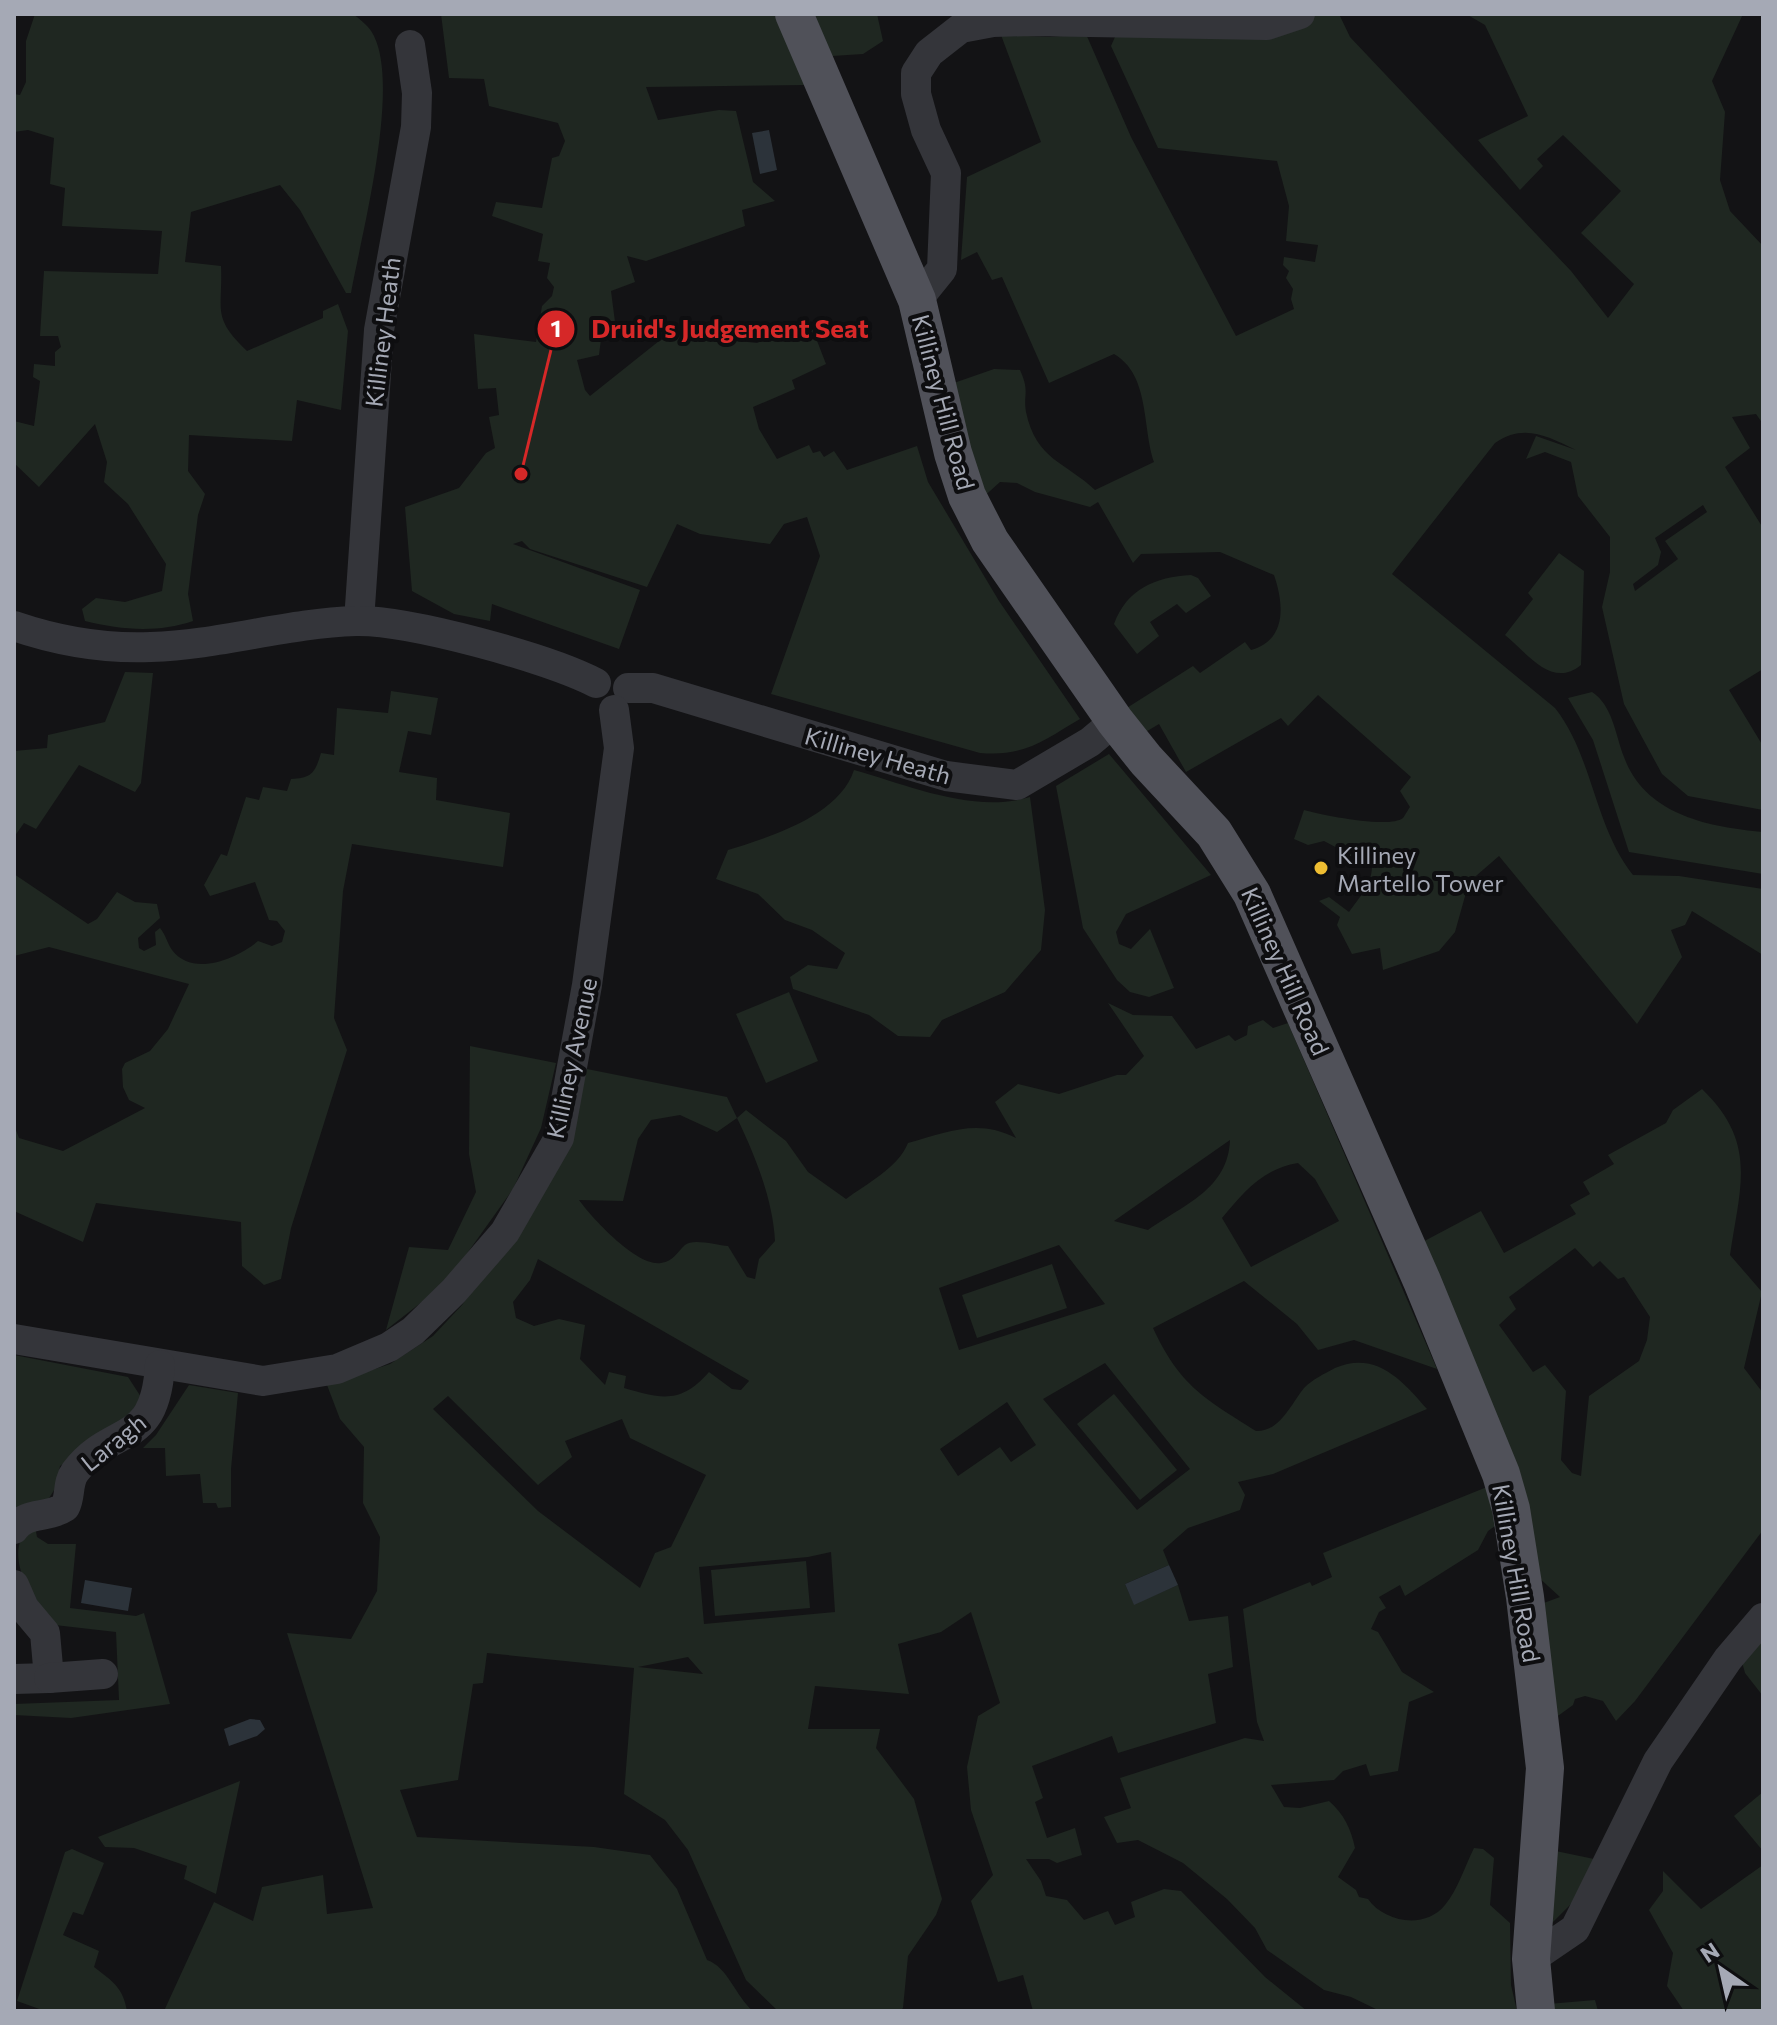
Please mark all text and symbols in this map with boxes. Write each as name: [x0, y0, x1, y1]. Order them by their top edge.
street label: Killiney Heath: [358, 256, 406, 408]
callout: Druid's Judgement Seat: [536, 304, 885, 354]
street label: Killiney Hill Road: [907, 311, 981, 493]
text: Druid's Judgement Seat: [591, 312, 869, 343]
text: 1: [551, 313, 561, 342]
street label: Killiney Heath: [802, 720, 954, 790]
place label: Killiney Martello Tower: [1337, 840, 1504, 897]
marker: Killiney Martello Tower: [1312, 859, 1330, 877]
street label: Killiney Hill Road: [1236, 883, 1336, 1059]
street label: Killiney Avenue: [540, 975, 602, 1141]
street label: Laragh: [75, 1407, 151, 1477]
street label: Killiney Hill Road: [1487, 1481, 1547, 1665]
north arrow: [1681, 1929, 1761, 2009]
text: N: [1695, 1936, 1724, 1968]

